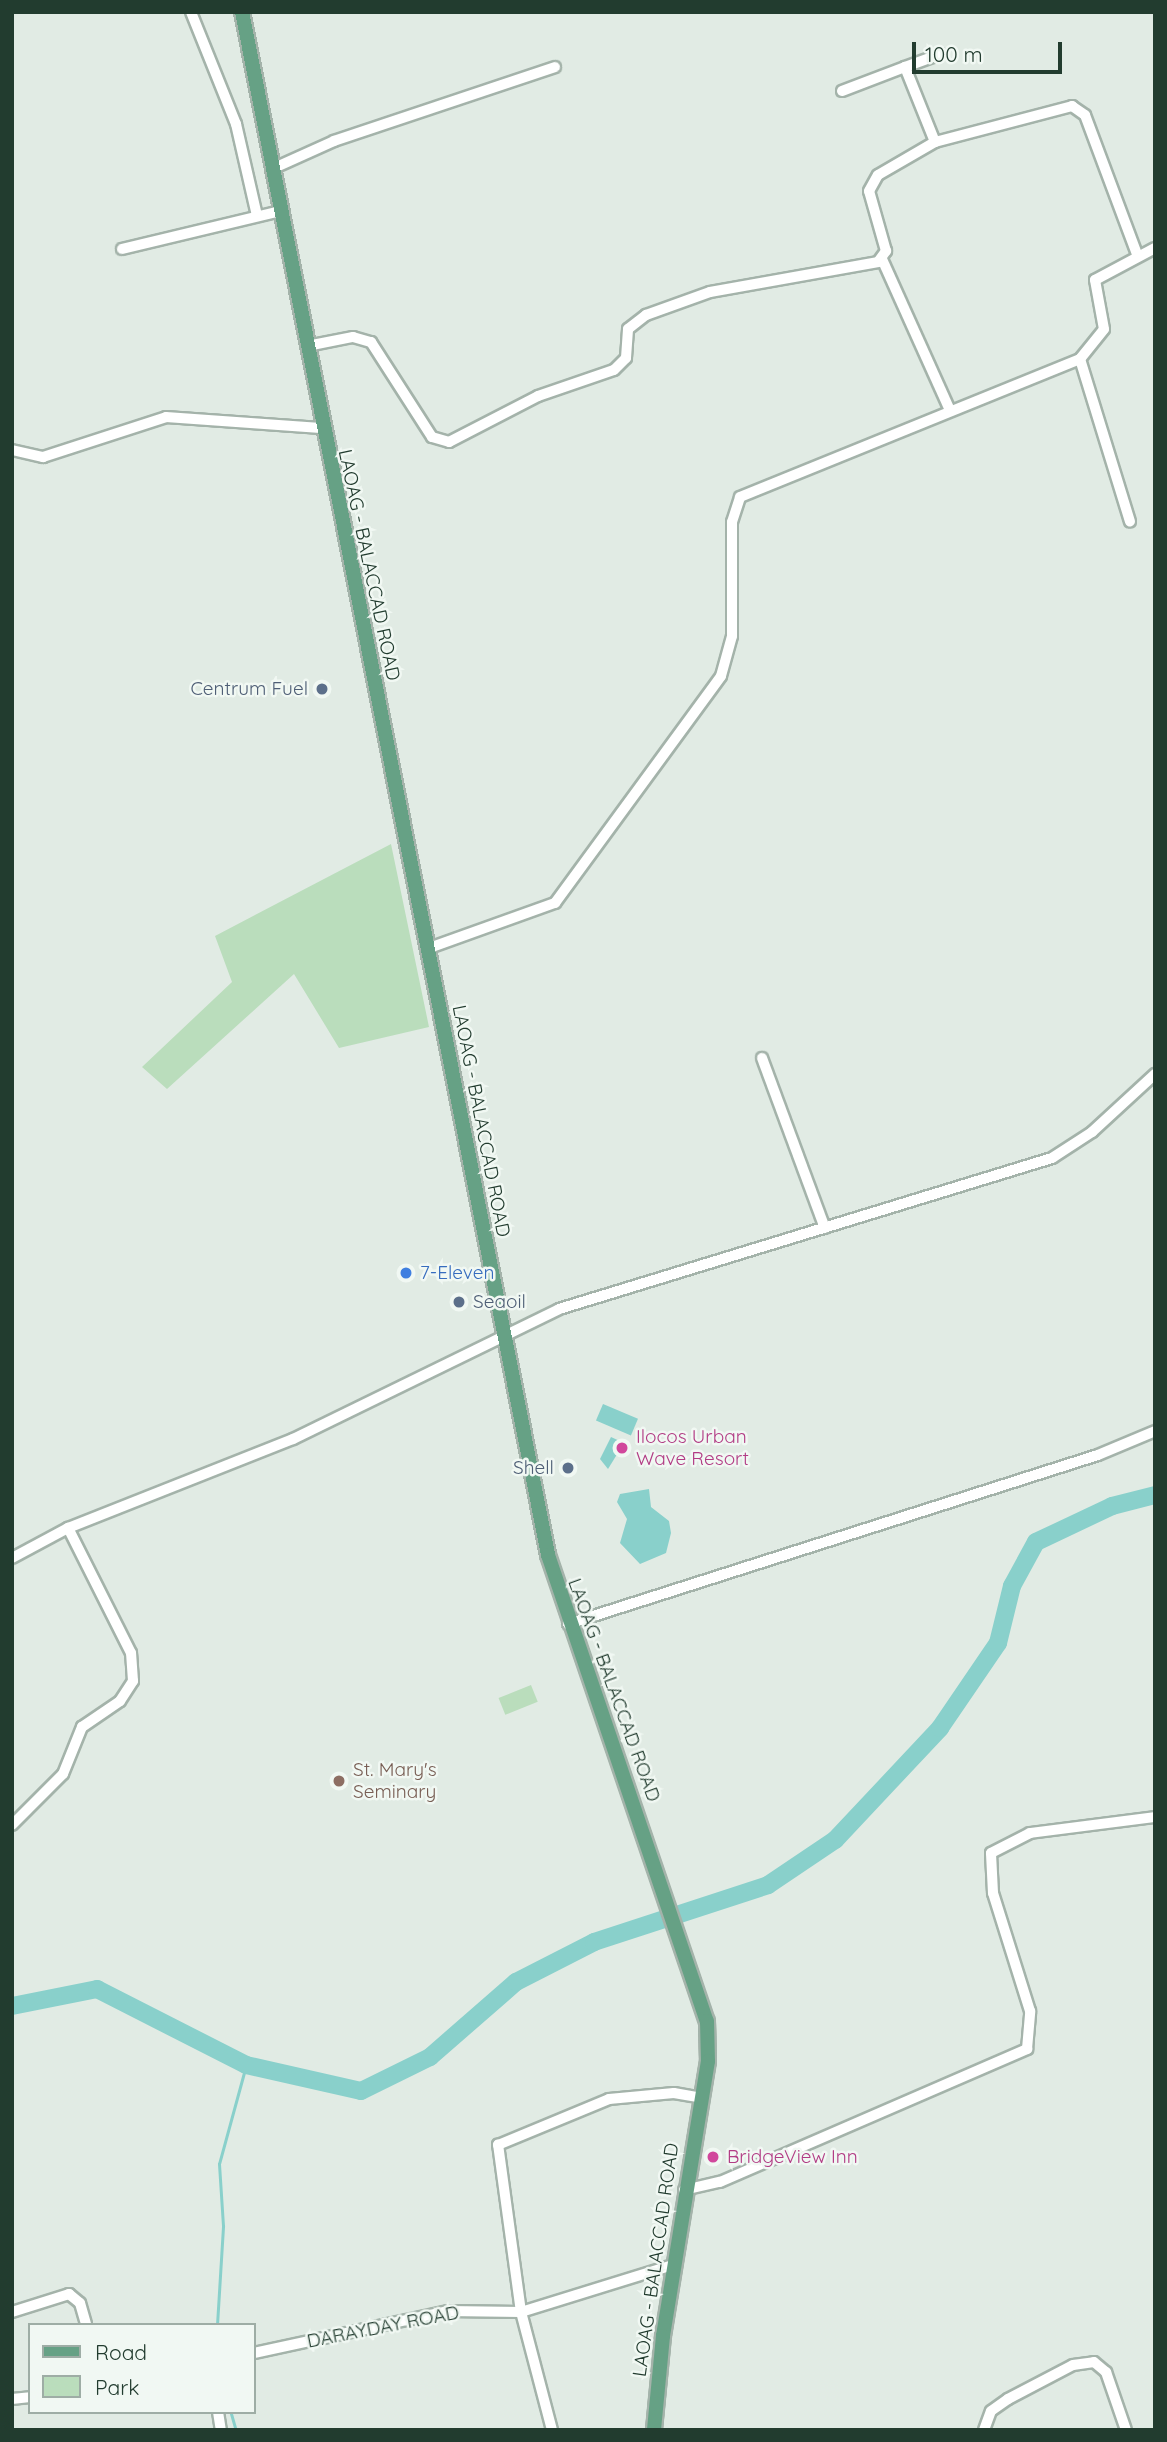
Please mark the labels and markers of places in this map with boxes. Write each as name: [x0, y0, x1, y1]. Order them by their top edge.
place label: Centrum Fuel: [190, 678, 308, 700]
marker: Centrum Fuel: [314, 681, 330, 697]
place label: 7-Eleven: [420, 1262, 494, 1284]
marker: 7-Eleven: [398, 1265, 414, 1281]
place label: Seaoil: [473, 1291, 526, 1313]
marker: Seaoil: [451, 1294, 467, 1310]
place label: Ilocos Urban Wave Resort: [636, 1426, 749, 1470]
marker: Ilocos Urban Wave Resort: [614, 1440, 630, 1456]
place label: Shell: [513, 1457, 554, 1479]
marker: Shell: [560, 1460, 576, 1476]
place label: St. Mary's Seminary: [353, 1759, 437, 1803]
marker: St. Mary's Seminary: [331, 1773, 347, 1789]
place label: BridgeView Inn: [727, 2146, 858, 2168]
marker: BridgeView Inn: [705, 2149, 721, 2165]

